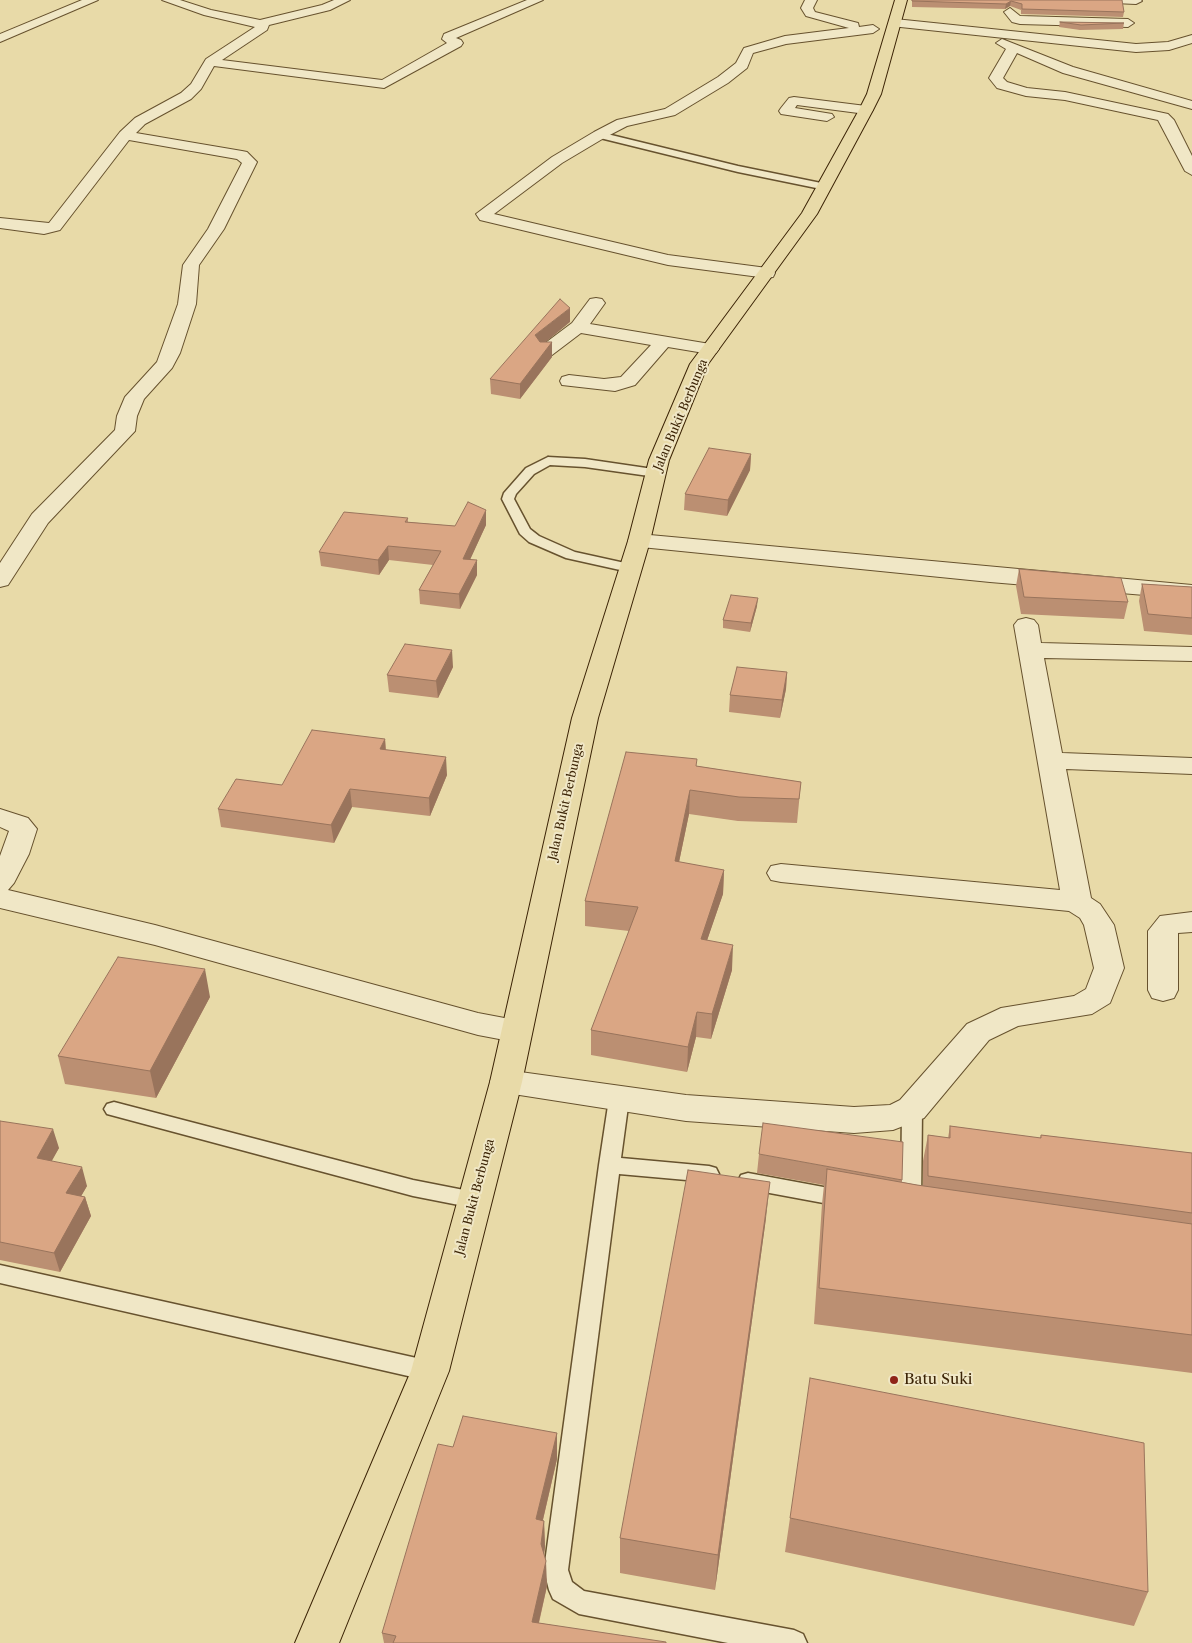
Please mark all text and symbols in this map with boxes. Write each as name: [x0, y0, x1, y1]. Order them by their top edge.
street label: Jalan Bukit Berbunga: [651, 357, 711, 473]
street label: Jalan Bukit Berbunga: [546, 742, 586, 862]
street label: Jalan Bukit Berbunga: [453, 1137, 497, 1257]
place label: Batu Suki: [904, 1371, 972, 1389]
marker: Batu Suki: [888, 1374, 900, 1386]

